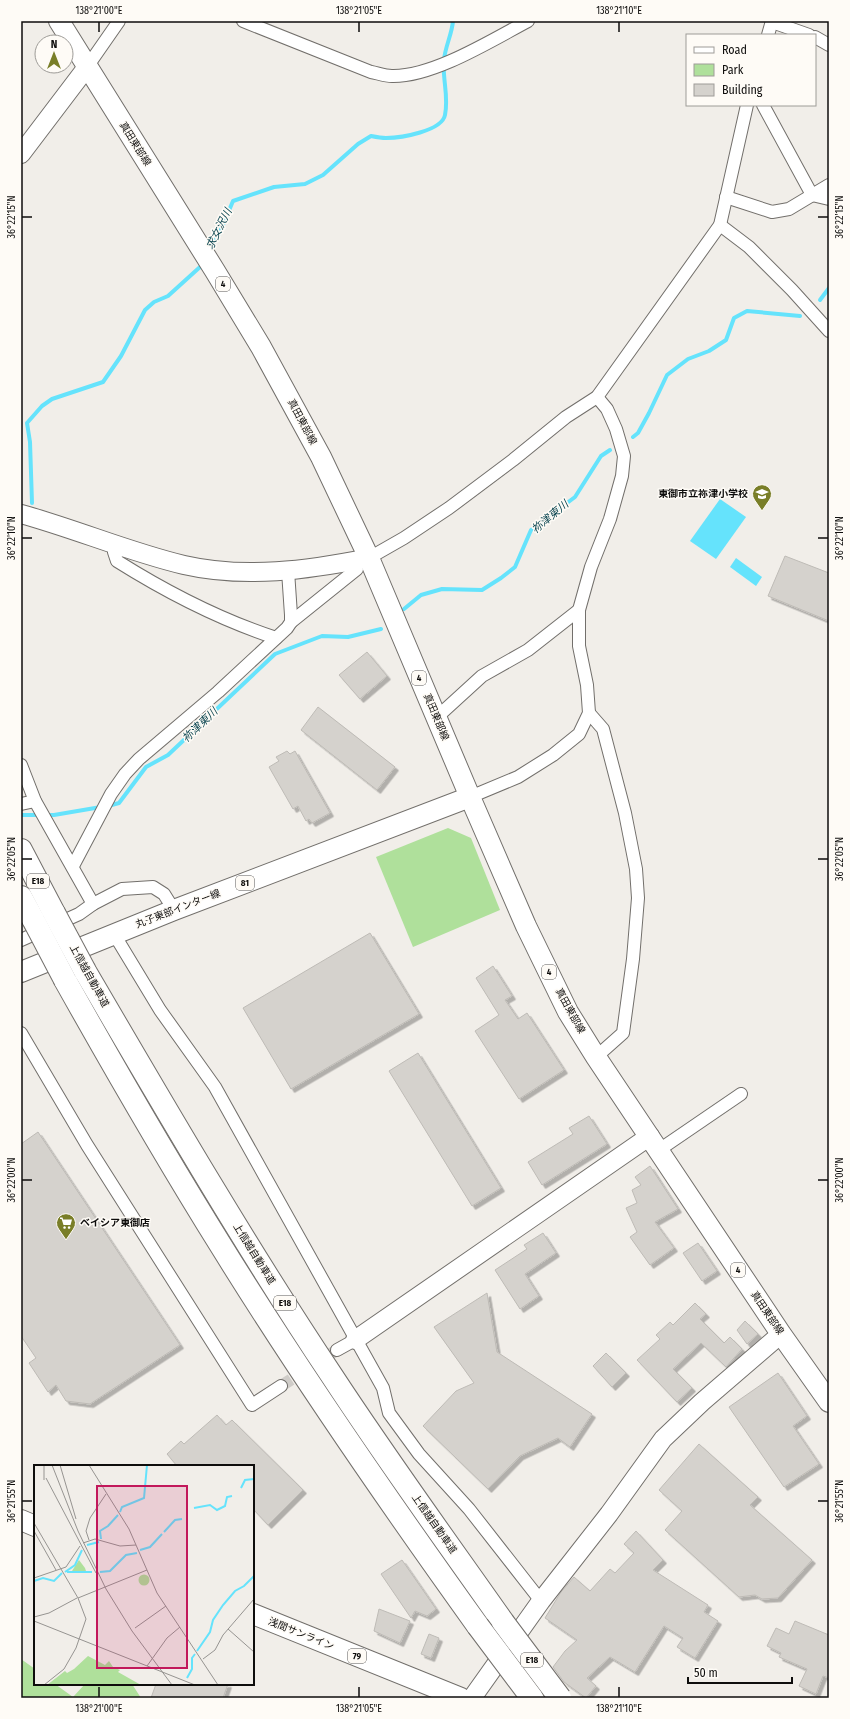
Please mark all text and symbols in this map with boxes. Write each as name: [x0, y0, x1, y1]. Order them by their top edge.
text: 138°21'00"E: [76, 5, 123, 17]
text: 138°21'05"E: [336, 5, 382, 17]
text: 138°21'10"E: [596, 5, 642, 17]
north arrow: [34, 34, 74, 74]
legend: [686, 34, 816, 106]
text: N: [51, 38, 57, 51]
text: Road: [722, 43, 747, 57]
text: Park: [722, 63, 744, 77]
text: Building: [722, 83, 763, 97]
street label: 真田東部線: [117, 120, 153, 168]
text: 36°22'15"N: [6, 196, 18, 238]
text: 36°22'15"N: [834, 196, 846, 238]
water label: 求女沢川: [203, 206, 235, 252]
road number: 4: [216, 277, 230, 291]
street label: 真田東部線: [285, 397, 319, 447]
school or university icon: 東御市立祢津小学校: [751, 483, 773, 511]
place label: 東御市立祢津小学校: [658, 488, 748, 500]
water label: 祢津東川: [529, 497, 572, 536]
text: 36°22'10"N: [6, 516, 18, 560]
text: 36°22'10"N: [834, 516, 846, 560]
road number: 4: [412, 671, 426, 685]
street label: 真田東部線: [421, 692, 451, 742]
water label: 祢津東川: [180, 704, 221, 745]
text: 36°22'05"N: [6, 837, 18, 881]
text: 36°22'05"N: [834, 837, 846, 881]
road number: E18: [27, 874, 49, 888]
road number: 81: [236, 876, 254, 890]
street label: 丸子東部インター線: [134, 887, 222, 931]
street label: 上信越自動車道: [67, 942, 111, 1010]
road number: 4: [542, 965, 556, 979]
street label: 真田東部線: [553, 986, 587, 1036]
text: 36°22'00"N: [6, 1158, 18, 1202]
text: 36°22'00"N: [834, 1158, 846, 1202]
supermarket icon: ベイシア東御店: [55, 1212, 77, 1240]
place label: ベイシア東御店: [80, 1217, 150, 1229]
street label: 上信越自動車道: [230, 1221, 278, 1287]
road number: 4: [731, 1263, 745, 1277]
street label: 真田東部線: [748, 1289, 786, 1337]
road number: E18: [274, 1296, 296, 1310]
inset map: [34, 1465, 254, 1685]
text: 36°21'55"N: [6, 1480, 18, 1522]
text: 36°21'55"N: [834, 1480, 846, 1522]
street label: 上信越自動車道: [409, 1492, 459, 1556]
street label: 浅間サンライン: [266, 1615, 336, 1653]
road number: 79: [348, 1649, 366, 1663]
road number: E18: [521, 1653, 543, 1667]
scale bar: [688, 1659, 792, 1685]
text: 50 m: [694, 1666, 718, 1680]
text: 138°21'00"E: [76, 1703, 123, 1715]
text: 138°21'05"E: [336, 1703, 382, 1715]
text: 138°21'10"E: [596, 1703, 642, 1715]

